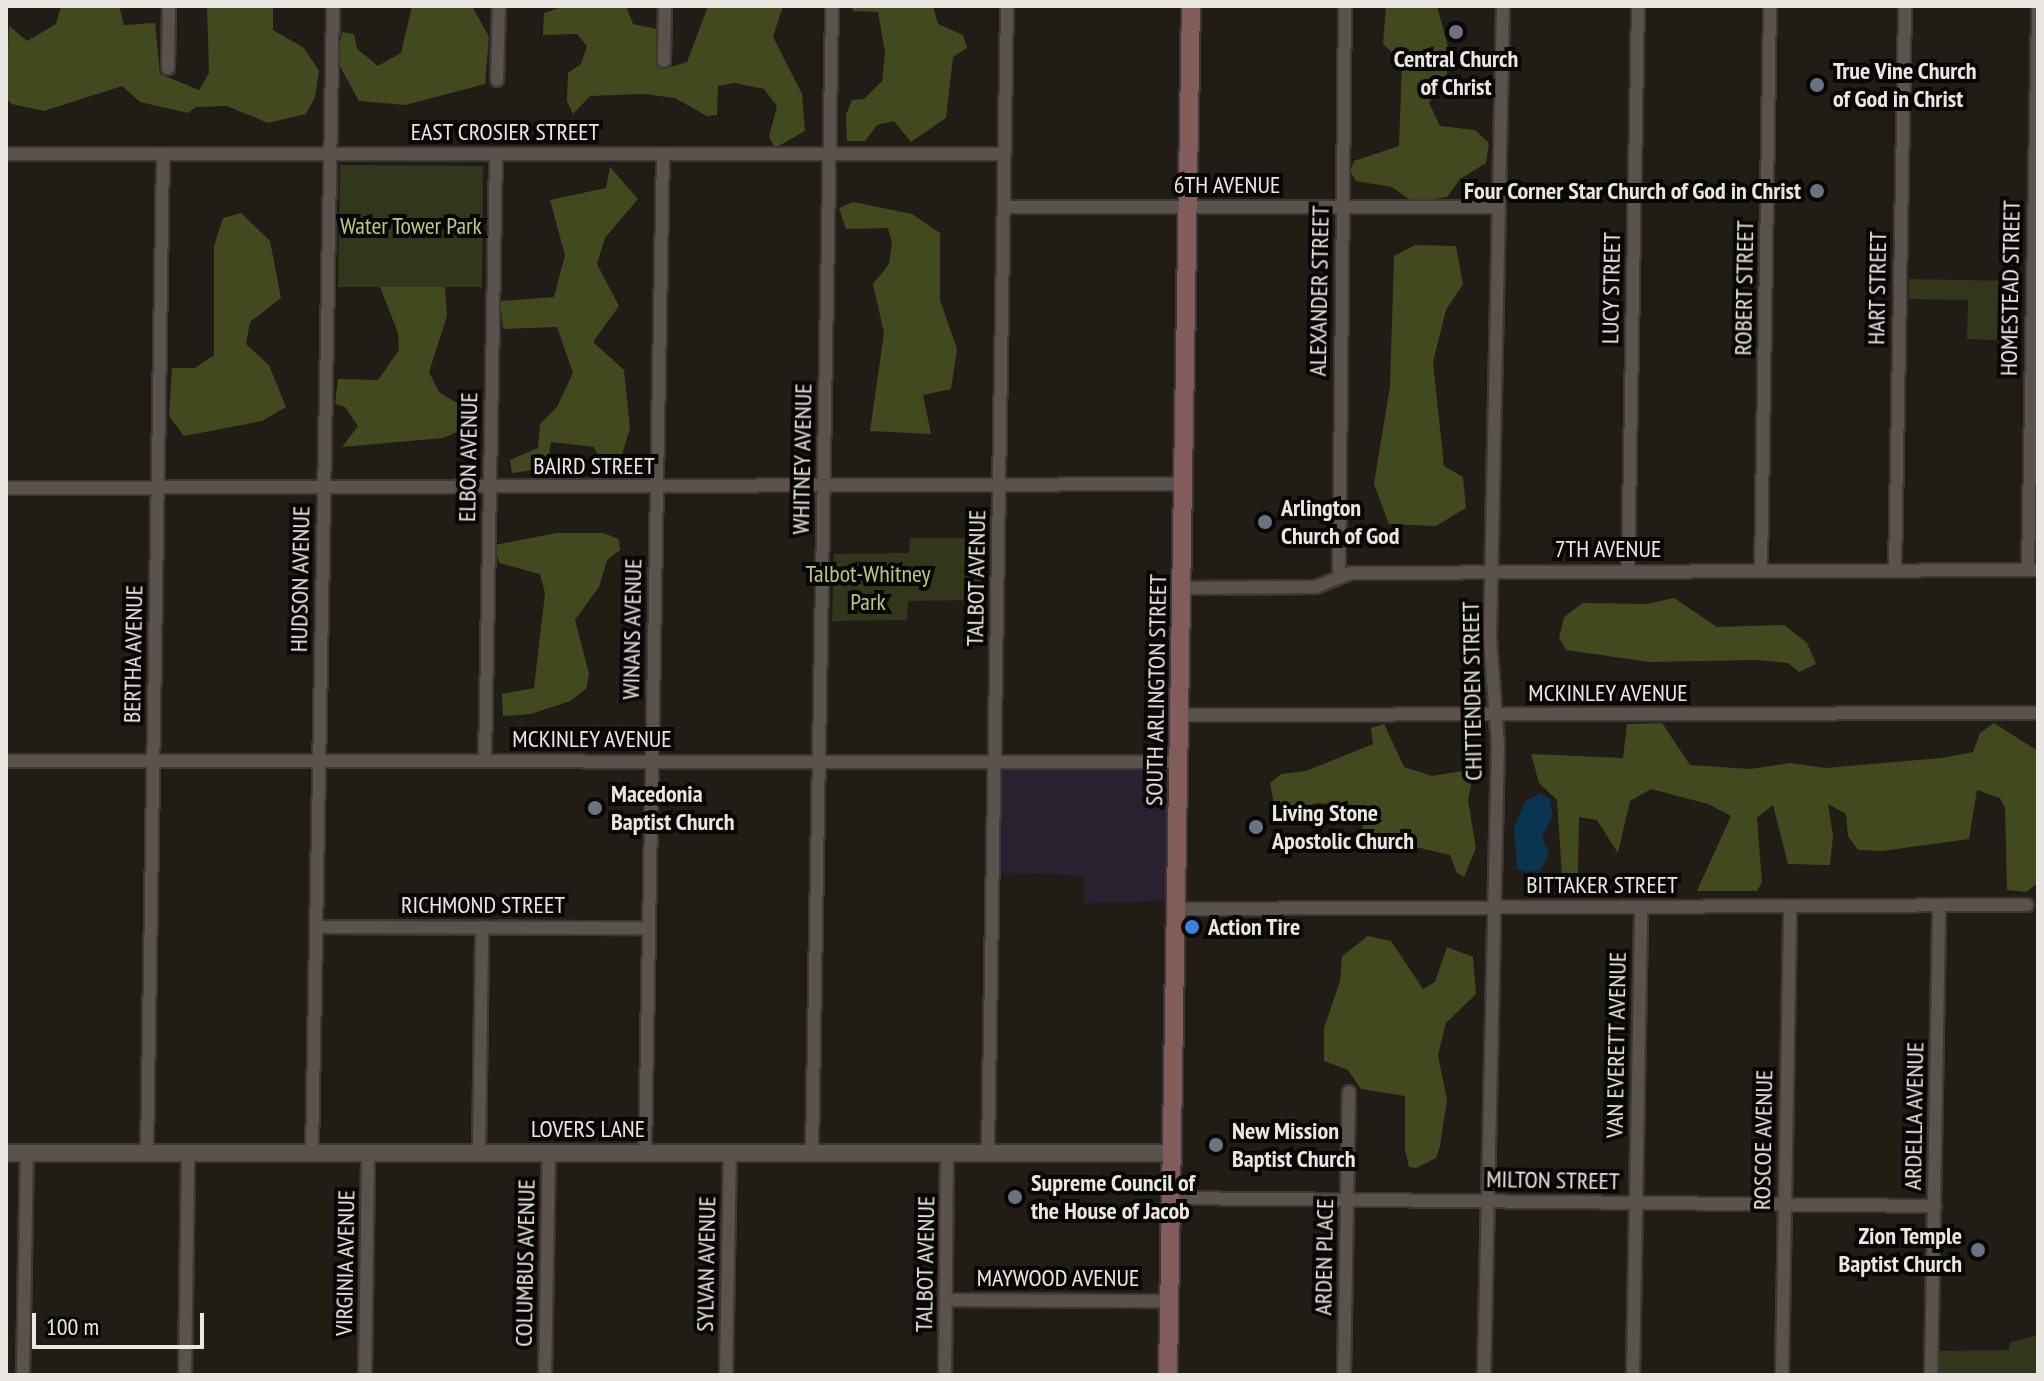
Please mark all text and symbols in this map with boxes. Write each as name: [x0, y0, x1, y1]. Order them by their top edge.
marker: Central Church of Christ: [1447, 23, 1465, 41]
place label: Central Church of Christ: [1394, 45, 1518, 101]
place label: True Vine Church of God in Christ: [1833, 57, 1977, 113]
marker: True Vine Church of God in Christ: [1808, 76, 1826, 94]
street label: EAST CROSIER STREET: [410, 118, 600, 146]
street label: 6TH AVENUE: [1173, 171, 1281, 199]
place label: Four Corner Star Church of God in Christ: [1463, 177, 1801, 205]
marker: Four Corner Star Church of God in Christ: [1808, 182, 1826, 200]
street label: HOMESTEAD STREET: [1994, 200, 2026, 376]
street label: ALEXANDER STREET: [1303, 205, 1335, 377]
park label: Water Tower Park: [340, 212, 482, 240]
street label: ROBERT STREET: [1728, 220, 1760, 356]
street label: LUCY STREET: [1596, 231, 1626, 345]
street label: HART STREET: [1862, 231, 1892, 345]
street label: WHITNEY AVENUE: [786, 383, 818, 535]
street label: ELBON AVENUE: [452, 392, 484, 522]
street label: BAIRD STREET: [533, 452, 655, 480]
place label: Arlington Church of God: [1281, 494, 1400, 550]
street label: HUDSON AVENUE: [284, 505, 316, 653]
street label: TALBOT AVENUE: [960, 509, 992, 647]
marker: Arlington Church of God: [1256, 513, 1274, 531]
street label: 7TH AVENUE: [1554, 535, 1662, 563]
street label: WINANS AVENUE: [616, 558, 648, 700]
park label: Talbot-Whitney Park: [805, 560, 931, 616]
street label: SOUTH ARLINGTON STREET: [1140, 573, 1172, 807]
street label: BERTHA AVENUE: [117, 584, 149, 724]
street label: CHITTENDEN STREET: [1456, 601, 1488, 781]
street label: MCKINLEY AVENUE: [1528, 679, 1688, 707]
street label: MCKINLEY AVENUE: [512, 725, 672, 753]
place label: Macedonia Baptist Church: [611, 780, 735, 836]
marker: Macedonia Baptist Church: [586, 799, 604, 817]
place label: Living Stone Apostolic Church: [1272, 799, 1415, 855]
marker: Living Stone Apostolic Church: [1247, 818, 1265, 836]
street label: BITTAKER STREET: [1526, 871, 1678, 899]
street label: RICHMOND STREET: [401, 891, 565, 919]
place label: Action Tire: [1208, 913, 1301, 941]
marker: Action Tire: [1183, 918, 1201, 936]
street label: VAN EVERETT AVENUE: [1600, 951, 1632, 1139]
street label: ARDELLA AVENUE: [1898, 1041, 1930, 1191]
street label: ROSCOE AVENUE: [1747, 1069, 1779, 1211]
street label: LOVERS LANE: [531, 1115, 645, 1143]
place label: New Mission Baptist Church: [1232, 1117, 1356, 1173]
marker: New Mission Baptist Church: [1207, 1136, 1225, 1154]
street label: MILTON STREET: [1486, 1164, 1620, 1196]
place label: Supreme Council of the House of Jacob: [1031, 1169, 1195, 1225]
street label: COLUMBUS AVENUE: [509, 1179, 541, 1347]
marker: Supreme Council of the House of Jacob: [1006, 1188, 1024, 1206]
street label: VIRGINIA AVENUE: [329, 1189, 361, 1337]
street label: TALBOT AVENUE: [909, 1195, 941, 1333]
street label: SYLVAN AVENUE: [690, 1196, 722, 1332]
street label: ARDEN PLACE: [1309, 1198, 1339, 1316]
place label: Zion Temple Baptist Church: [1838, 1222, 1962, 1278]
marker: Zion Temple Baptist Church: [1969, 1241, 1987, 1259]
street label: MAYWOOD AVENUE: [976, 1264, 1140, 1292]
scale bar: [36, 1297, 208, 1347]
text: 100 m: [46, 1311, 99, 1342]

